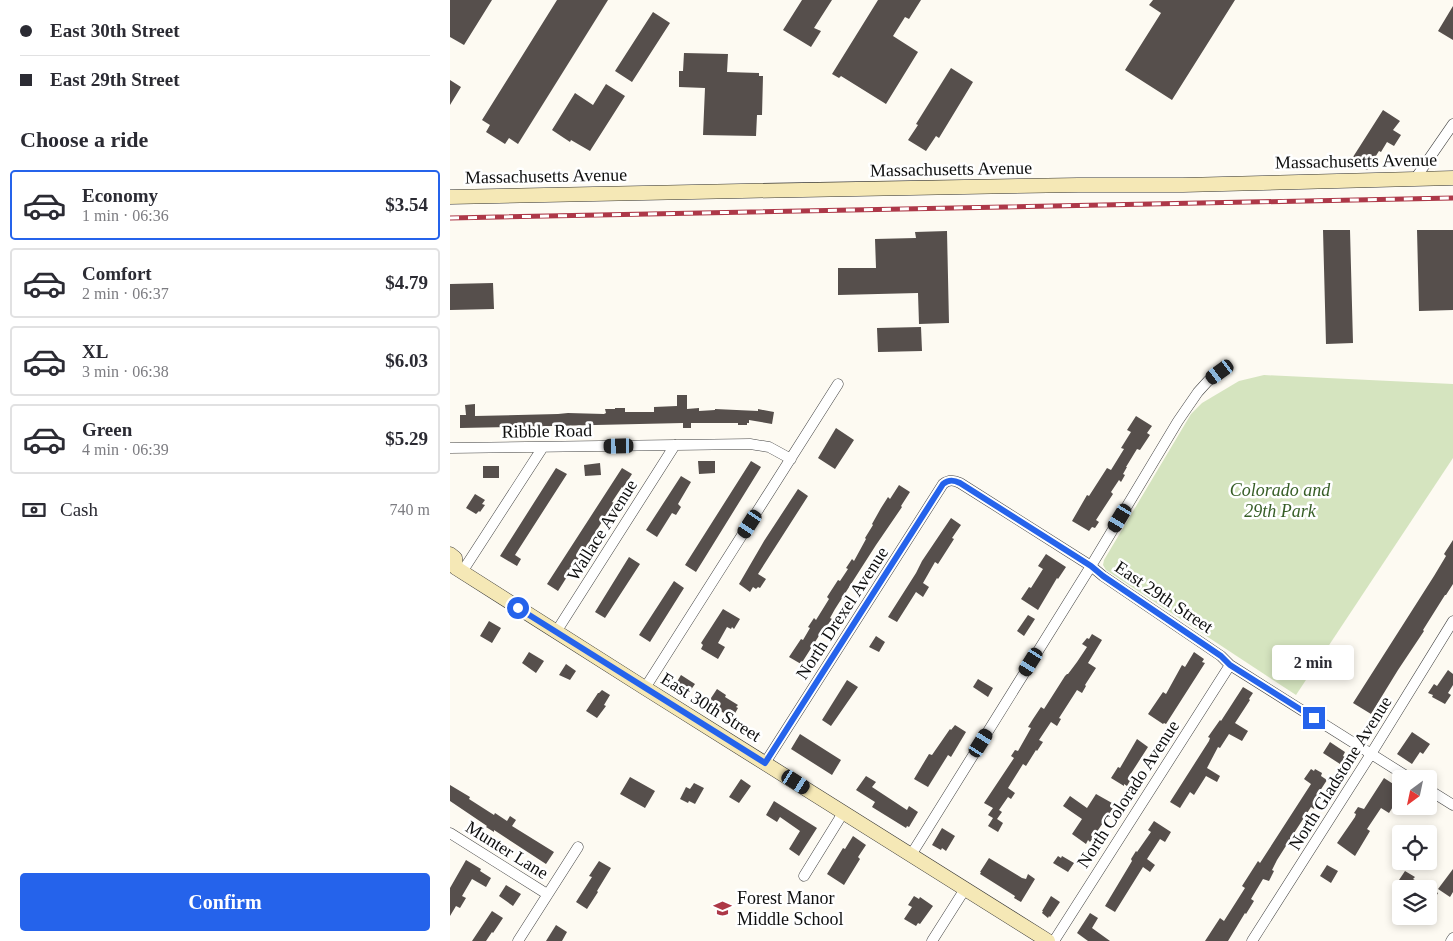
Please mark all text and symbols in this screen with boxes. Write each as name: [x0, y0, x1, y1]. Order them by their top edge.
text: East 30th Street: [50, 20, 179, 41]
text: East 29th Street: [50, 69, 179, 90]
text: Choose a ride: [20, 127, 148, 152]
street label: Massachusetts Avenue: [1275, 150, 1437, 172]
street label: Massachusetts Avenue: [870, 158, 1032, 180]
street label: Massachusetts Avenue: [465, 165, 627, 187]
icon: car: [22, 183, 67, 228]
text: Economy: [82, 185, 158, 206]
text: $3.54: [385, 194, 428, 215]
text: 1 min · 06:36: [82, 207, 169, 224]
icon: car: [22, 261, 67, 306]
text: Comfort: [82, 263, 152, 284]
text: $4.79: [385, 272, 428, 293]
text: 2 min · 06:37: [82, 285, 169, 302]
icon: car: [22, 339, 67, 384]
text: XL: [82, 341, 108, 362]
text: $6.03: [385, 350, 428, 371]
car: [1203, 357, 1236, 387]
text: 3 min · 06:38: [82, 363, 169, 380]
icon: car: [22, 417, 67, 462]
text: Green: [82, 419, 132, 440]
street label: Ribble Road: [502, 420, 592, 442]
text: $5.29: [385, 428, 428, 449]
car: [603, 438, 634, 454]
text: 4 min · 06:39: [82, 441, 169, 458]
street label: Wallace Avenue: [563, 476, 641, 584]
park label: Colorado and 29th Park: [1230, 480, 1331, 521]
icon: cash: [20, 496, 48, 524]
text: Cash: [60, 499, 98, 520]
text: 740 m: [390, 501, 430, 518]
car: [1105, 501, 1134, 535]
car: [735, 507, 764, 541]
street label: North Drexel Avenue: [792, 543, 892, 683]
street label: East 29th Street: [1111, 557, 1217, 637]
route start: [507, 597, 529, 619]
car: [1016, 645, 1045, 679]
callout: 2 min: [1273, 646, 1355, 680]
text: 2 min: [1294, 654, 1332, 671]
street label: East 30th Street: [657, 668, 765, 746]
street label: North Gladstone Avenue: [1284, 692, 1396, 854]
route end: [1303, 707, 1325, 729]
street label: North Colorado Avenue: [1073, 717, 1183, 871]
car: [966, 726, 995, 760]
car: [779, 768, 812, 796]
north arrow: [1392, 770, 1438, 815]
map controls: [1392, 770, 1437, 925]
street label: Munter Lane: [462, 817, 552, 883]
button: locate: [1392, 825, 1437, 870]
button: Confirm: [20, 873, 430, 931]
button: layers: [1392, 880, 1437, 925]
place label: Forest Manor Middle School: [737, 888, 844, 929]
school or university icon: Forest Manor Middle School: [713, 898, 733, 918]

